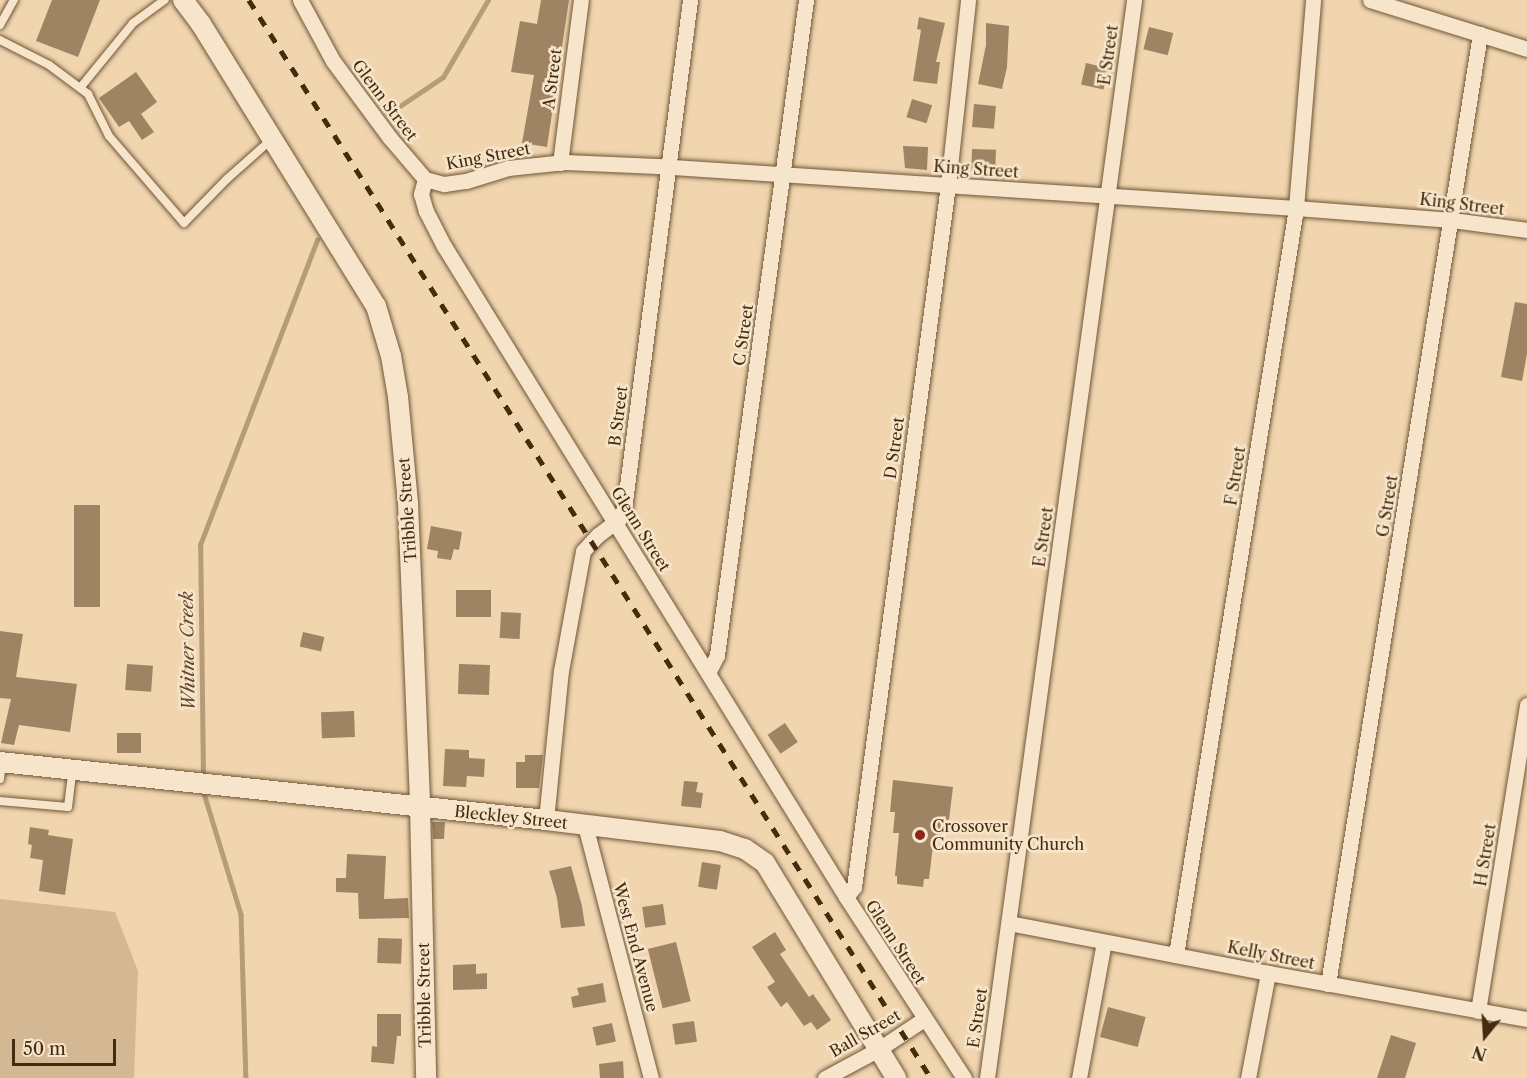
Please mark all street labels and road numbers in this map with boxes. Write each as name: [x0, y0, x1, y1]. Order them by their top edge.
street label: E Street: [1094, 24, 1122, 86]
street label: A Street: [539, 47, 565, 111]
street label: Glenn Street: [348, 56, 422, 144]
street label: King Street: [444, 138, 532, 174]
street label: King Street: [933, 156, 1019, 182]
street label: King Street: [1418, 189, 1506, 219]
street label: C Street: [729, 303, 757, 367]
street label: B Street: [605, 385, 631, 447]
street label: D Street: [880, 416, 908, 480]
street label: F Street: [1221, 445, 1249, 507]
street label: Tribble Street: [394, 457, 420, 563]
street label: G Street: [1373, 474, 1401, 538]
street label: Glenn Street: [607, 483, 675, 575]
street label: E Street: [1029, 506, 1057, 568]
street label: Bleckley Street: [453, 801, 569, 833]
street label: H Street: [1471, 822, 1499, 888]
street label: West End Avenue: [609, 880, 663, 1014]
street label: Glenn Street: [862, 896, 930, 988]
street label: Kelly Street: [1226, 937, 1316, 973]
street label: Tribble Street: [413, 942, 435, 1048]
street label: E Street: [963, 987, 991, 1049]
street label: Ball Street: [826, 1005, 904, 1061]

